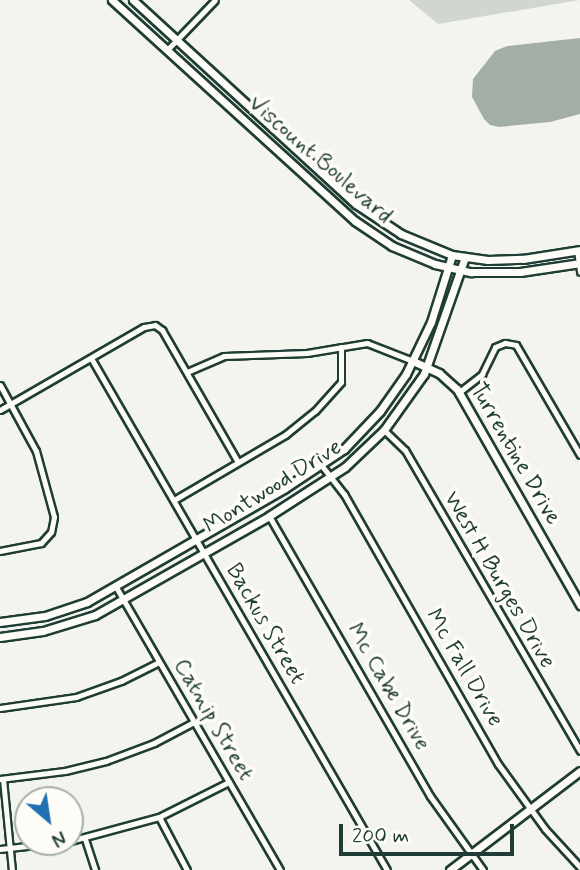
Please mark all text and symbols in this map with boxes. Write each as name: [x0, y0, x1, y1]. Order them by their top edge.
street label: Viscount Boulevard: [243, 91, 397, 229]
street label: Turrentine Drive: [464, 379, 566, 529]
street label: Montwood Drive: [200, 434, 346, 540]
street label: West H Burges Drive: [437, 487, 561, 673]
street label: Backus Street: [218, 557, 312, 691]
street label: Mc Fall Drive: [420, 606, 508, 730]
street label: Mc Cabe Drive: [340, 618, 436, 756]
street label: Catnip Street: [166, 652, 260, 788]
north arrow: [14, 786, 84, 856]
scale bar: [342, 810, 517, 854]
text: 200 m: [352, 822, 409, 850]
text: N: [47, 824, 70, 852]

